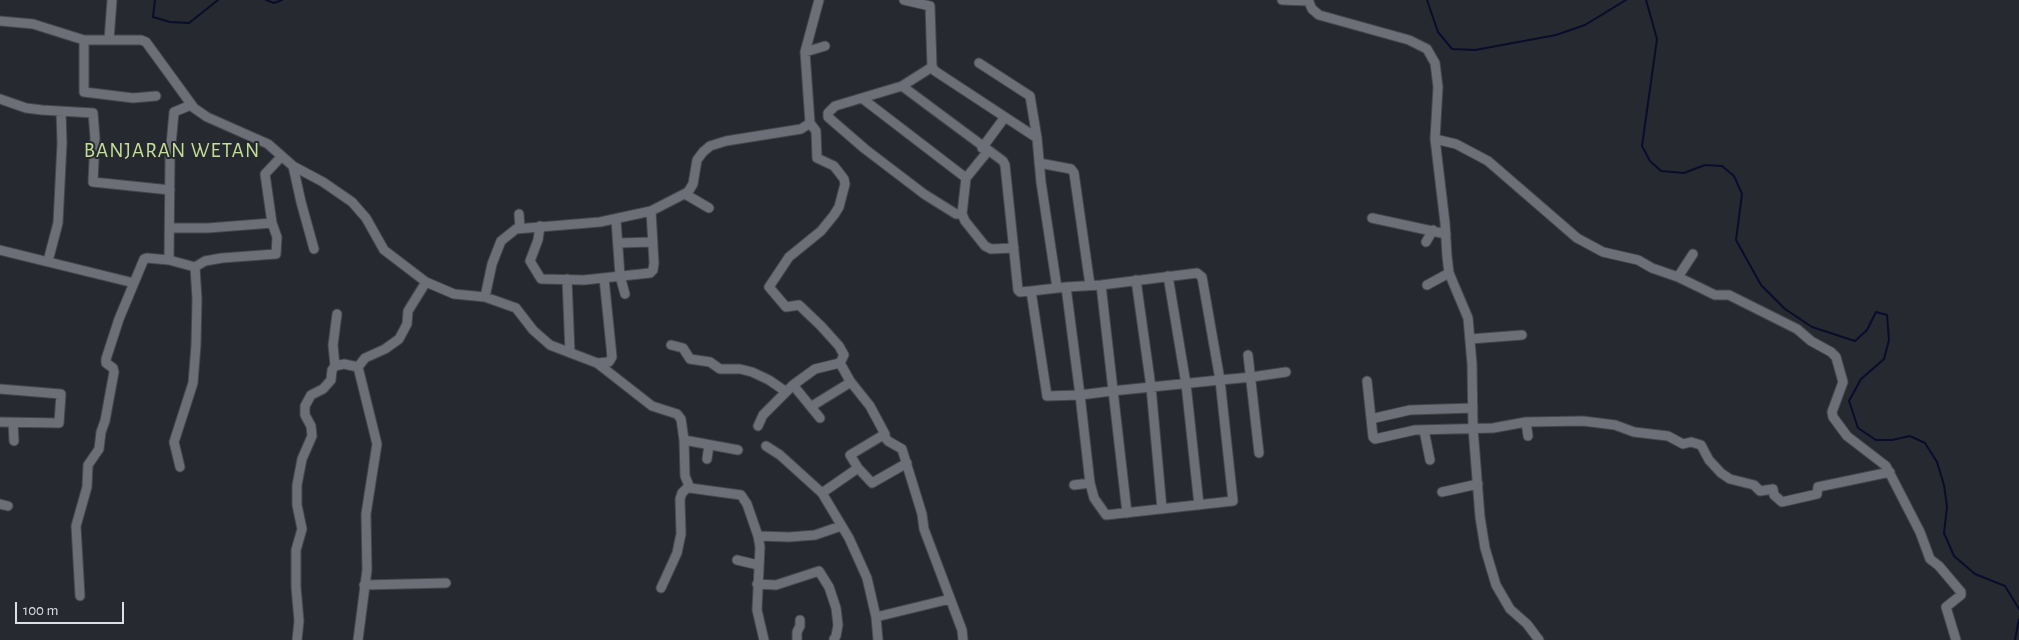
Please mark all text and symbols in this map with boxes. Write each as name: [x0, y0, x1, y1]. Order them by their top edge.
district label: BANJARAN WETAN: [82, 138, 262, 164]
scale bar: [18, 592, 126, 624]
text: 100 m: [23, 603, 58, 618]

